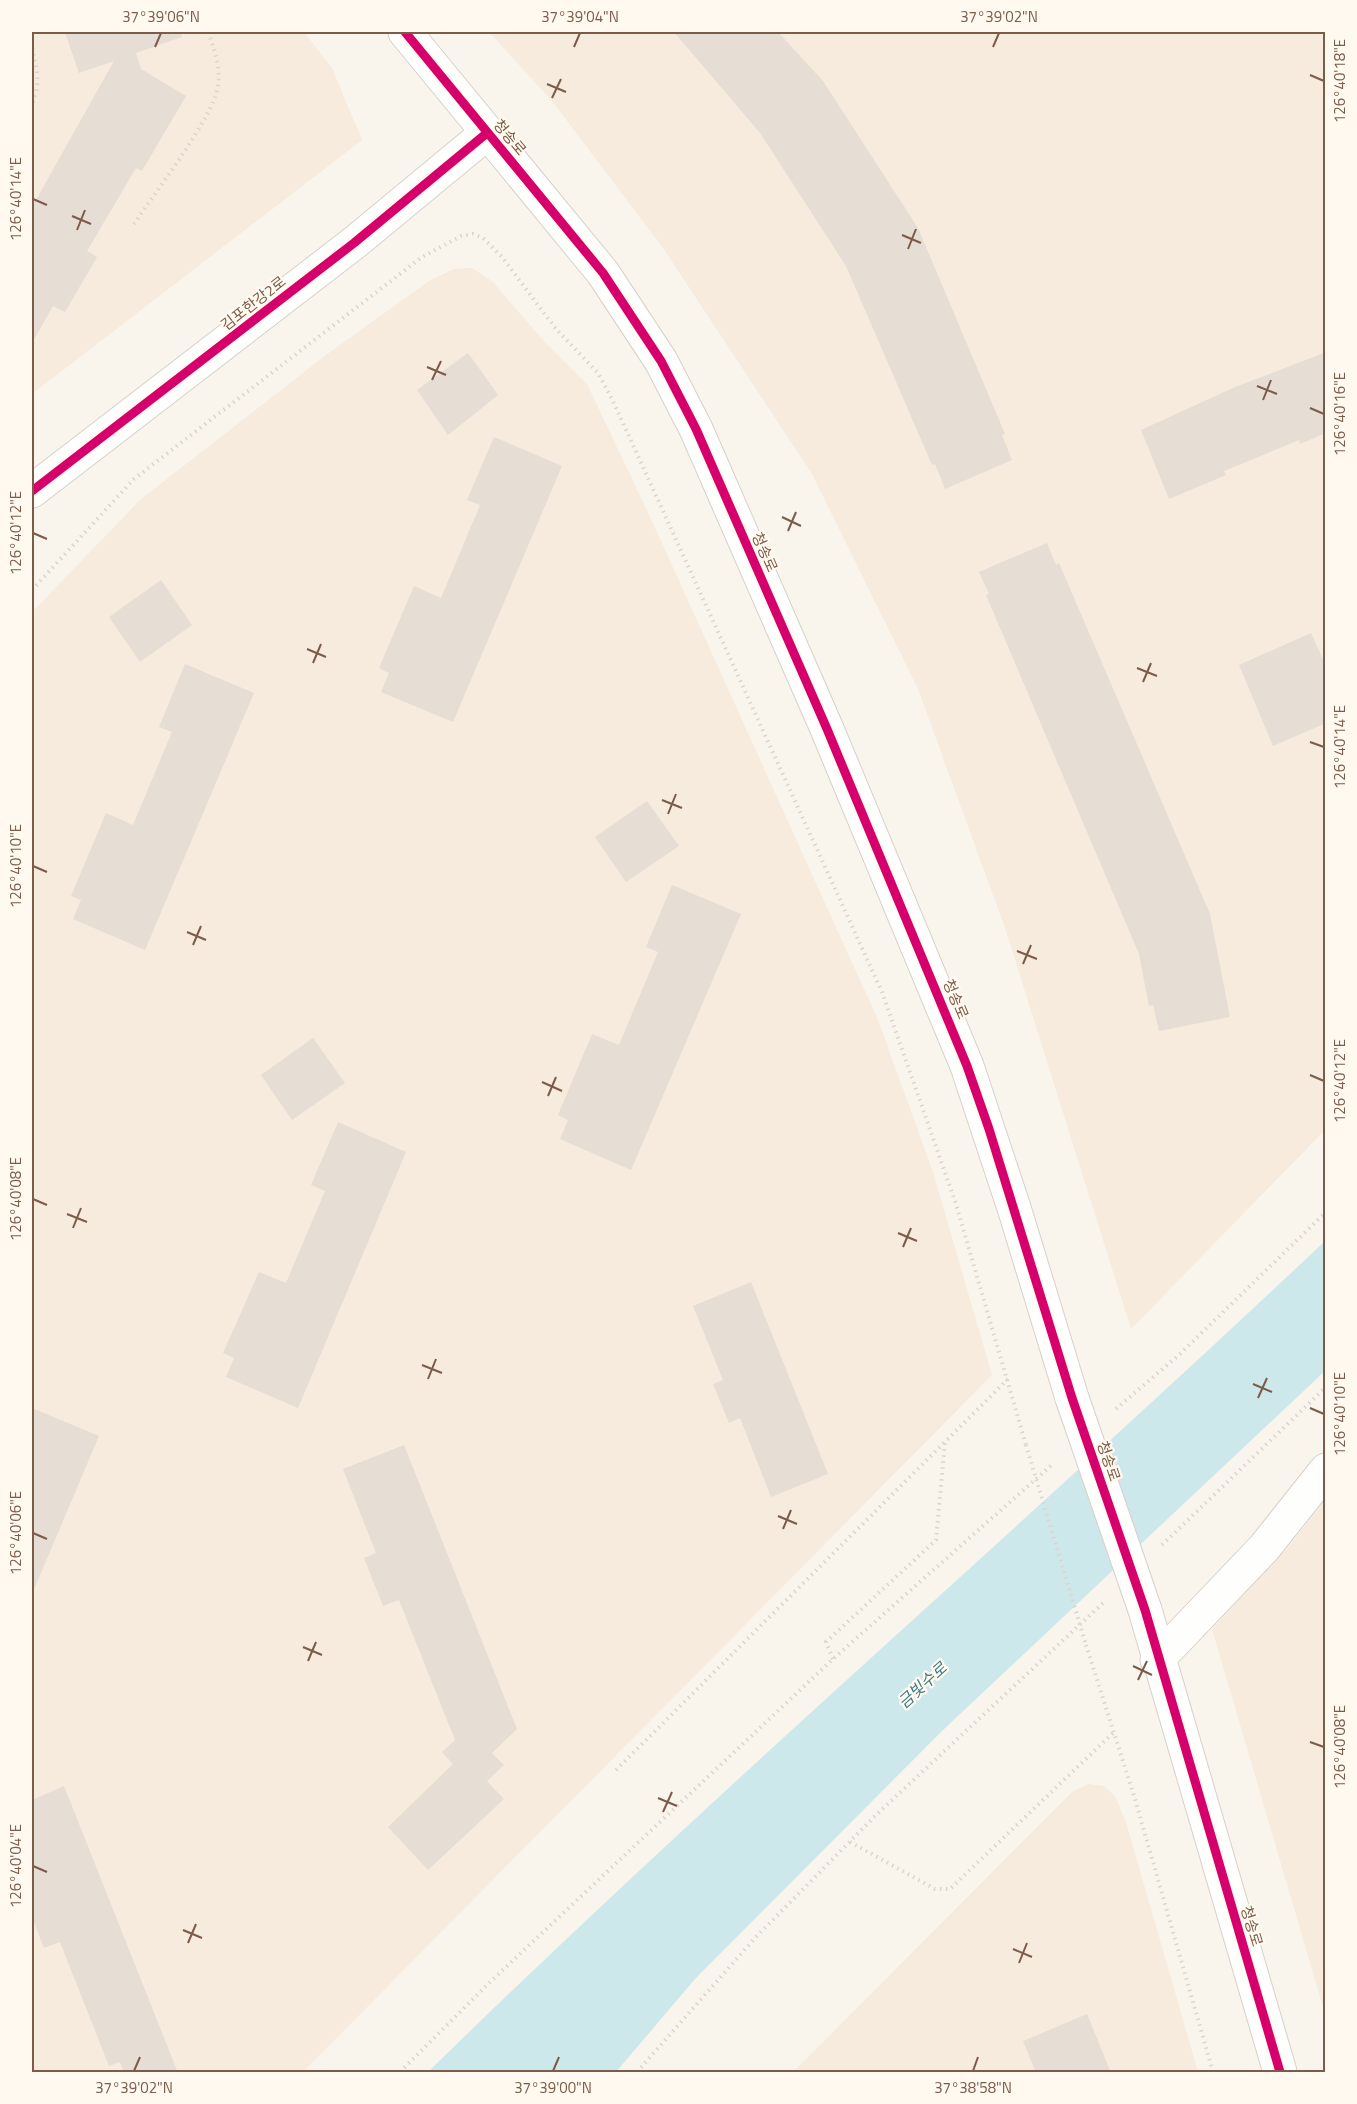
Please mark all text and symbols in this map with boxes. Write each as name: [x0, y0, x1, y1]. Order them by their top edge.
text: 37°39'06"N: [122, 5, 200, 28]
text: 37°39'04"N: [541, 5, 619, 28]
text: 37°39'02"N: [960, 5, 1038, 28]
text: 126°40'18"E: [1328, 39, 1351, 123]
street label: 청송로: [488, 114, 532, 160]
text: 126°40'14"E: [4, 157, 27, 241]
street label: 김포한강2로: [215, 270, 291, 336]
text: 126°40'16"E: [1328, 372, 1351, 456]
text: 126°40'12"E: [4, 491, 27, 575]
street label: 청송로: [746, 528, 784, 576]
text: 126°40'14"E: [1328, 705, 1351, 789]
text: 126°40'10"E: [4, 824, 27, 908]
street label: 청송로: [937, 975, 975, 1023]
text: 126°40'12"E: [1328, 1039, 1351, 1123]
text: 126°40'08"E: [4, 1157, 27, 1241]
text: 126°40'10"E: [1328, 1372, 1351, 1456]
street label: 청송로: [1091, 1438, 1127, 1484]
text: 126°40'06"E: [4, 1491, 27, 1575]
water label: 금빛수로: [892, 1656, 953, 1714]
text: 126°40'08"E: [1328, 1705, 1351, 1789]
text: 126°40'04"E: [4, 1824, 27, 1908]
street label: 청송로: [1235, 1903, 1269, 1949]
text: 37°39'02"N: [95, 2076, 173, 2099]
text: 37°39'00"N: [514, 2076, 592, 2099]
text: 37°38'58"N: [934, 2076, 1012, 2099]

